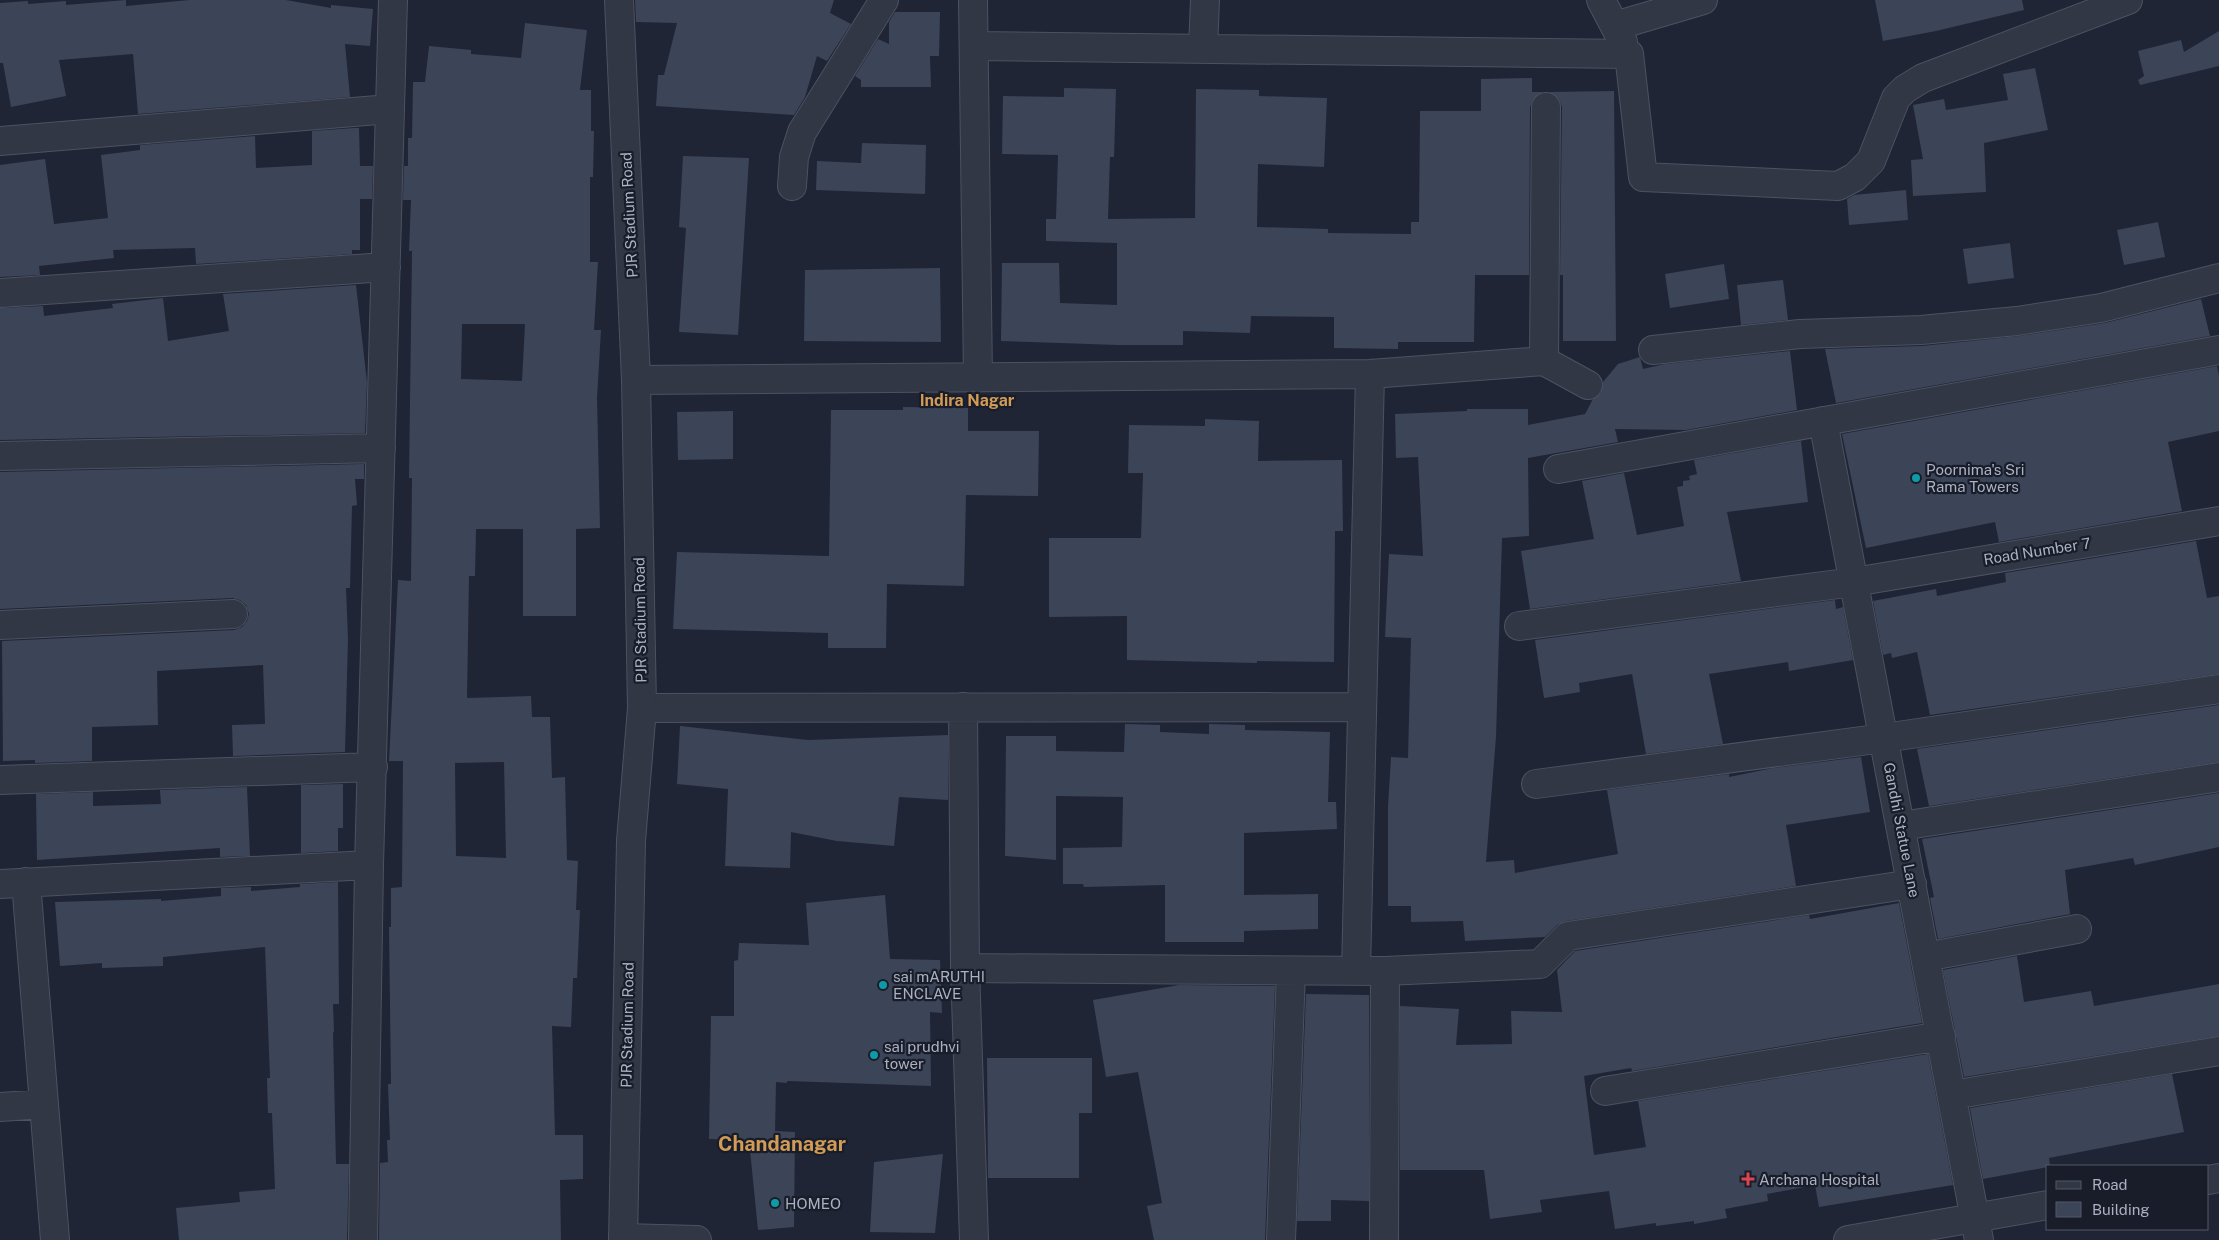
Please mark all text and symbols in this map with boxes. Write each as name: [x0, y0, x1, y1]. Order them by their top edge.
street label: PJR Stadium Road: [617, 152, 641, 278]
district label: Indira Nagar: [920, 391, 1015, 410]
place label: Poornima's Sri Rama Towers: [1926, 461, 2025, 495]
marker: Poornima's Sri Rama Towers: [1910, 472, 1922, 484]
street label: Road Number 7: [1982, 534, 2092, 568]
street label: PJR Stadium Road: [630, 557, 650, 683]
street label: Gandhi Statue Lane: [1881, 761, 1923, 899]
street label: PJR Stadium Road: [617, 962, 637, 1088]
place label: sai mARUTHI ENCLAVE: [893, 968, 985, 1002]
marker: sai mARUTHI ENCLAVE: [877, 979, 889, 991]
place label: sai prudhvi tower: [884, 1038, 960, 1072]
marker: sai prudhvi tower: [868, 1049, 880, 1061]
district label: Chandanagar: [718, 1132, 846, 1156]
legend: [2046, 1165, 2209, 1230]
place label: Archana Hospital: [1759, 1171, 1880, 1188]
marker: Archana Hospital: [1741, 1172, 1755, 1186]
text: Road: [2092, 1176, 2128, 1193]
place label: HOMEO: [785, 1195, 841, 1212]
marker: HOMEO: [769, 1197, 781, 1209]
text: Building: [2092, 1201, 2150, 1218]

